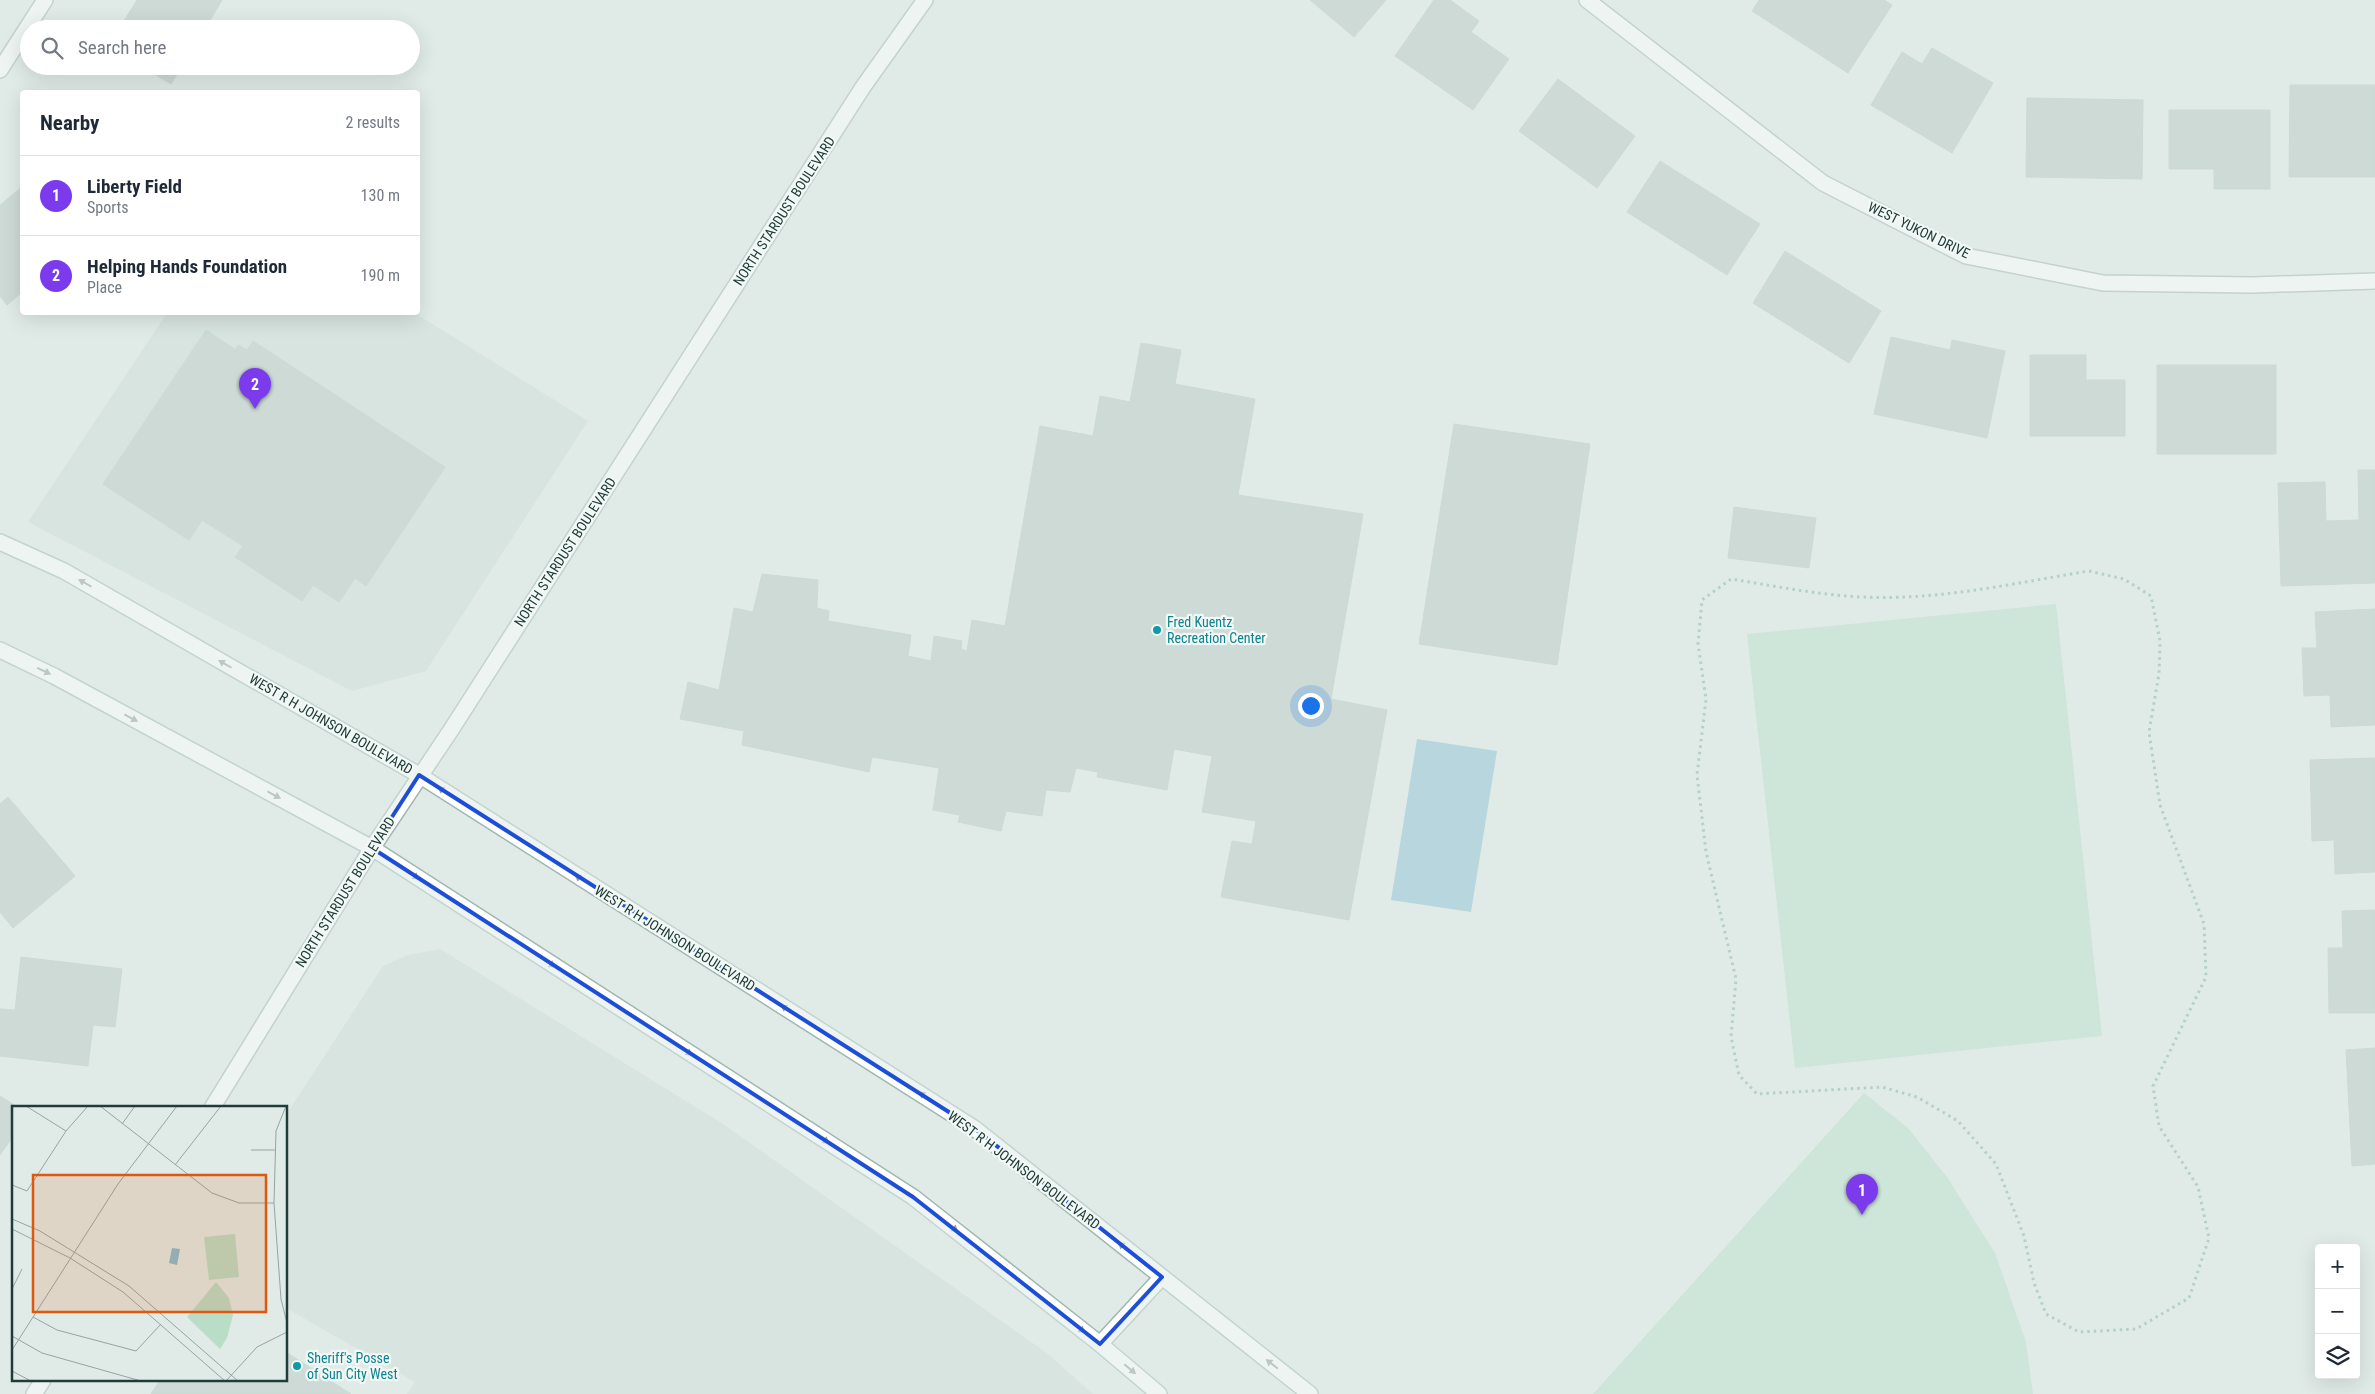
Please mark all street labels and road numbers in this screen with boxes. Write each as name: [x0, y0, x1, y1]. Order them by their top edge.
street label: NORTH STARDUST BOULEVARD: [730, 134, 838, 288]
street label: WEST YUKON DRIVE: [1866, 198, 1972, 262]
street label: NORTH STARDUST BOULEVARD: [511, 475, 619, 629]
street label: WEST R H JOHNSON BOULEVARD: [246, 671, 416, 777]
street label: NORTH STARDUST BOULEVARD: [292, 814, 398, 970]
street label: WEST R H JOHNSON BOULEVARD: [592, 882, 758, 994]
street label: WEST R H JOHNSON BOULEVARD: [945, 1108, 1103, 1232]

